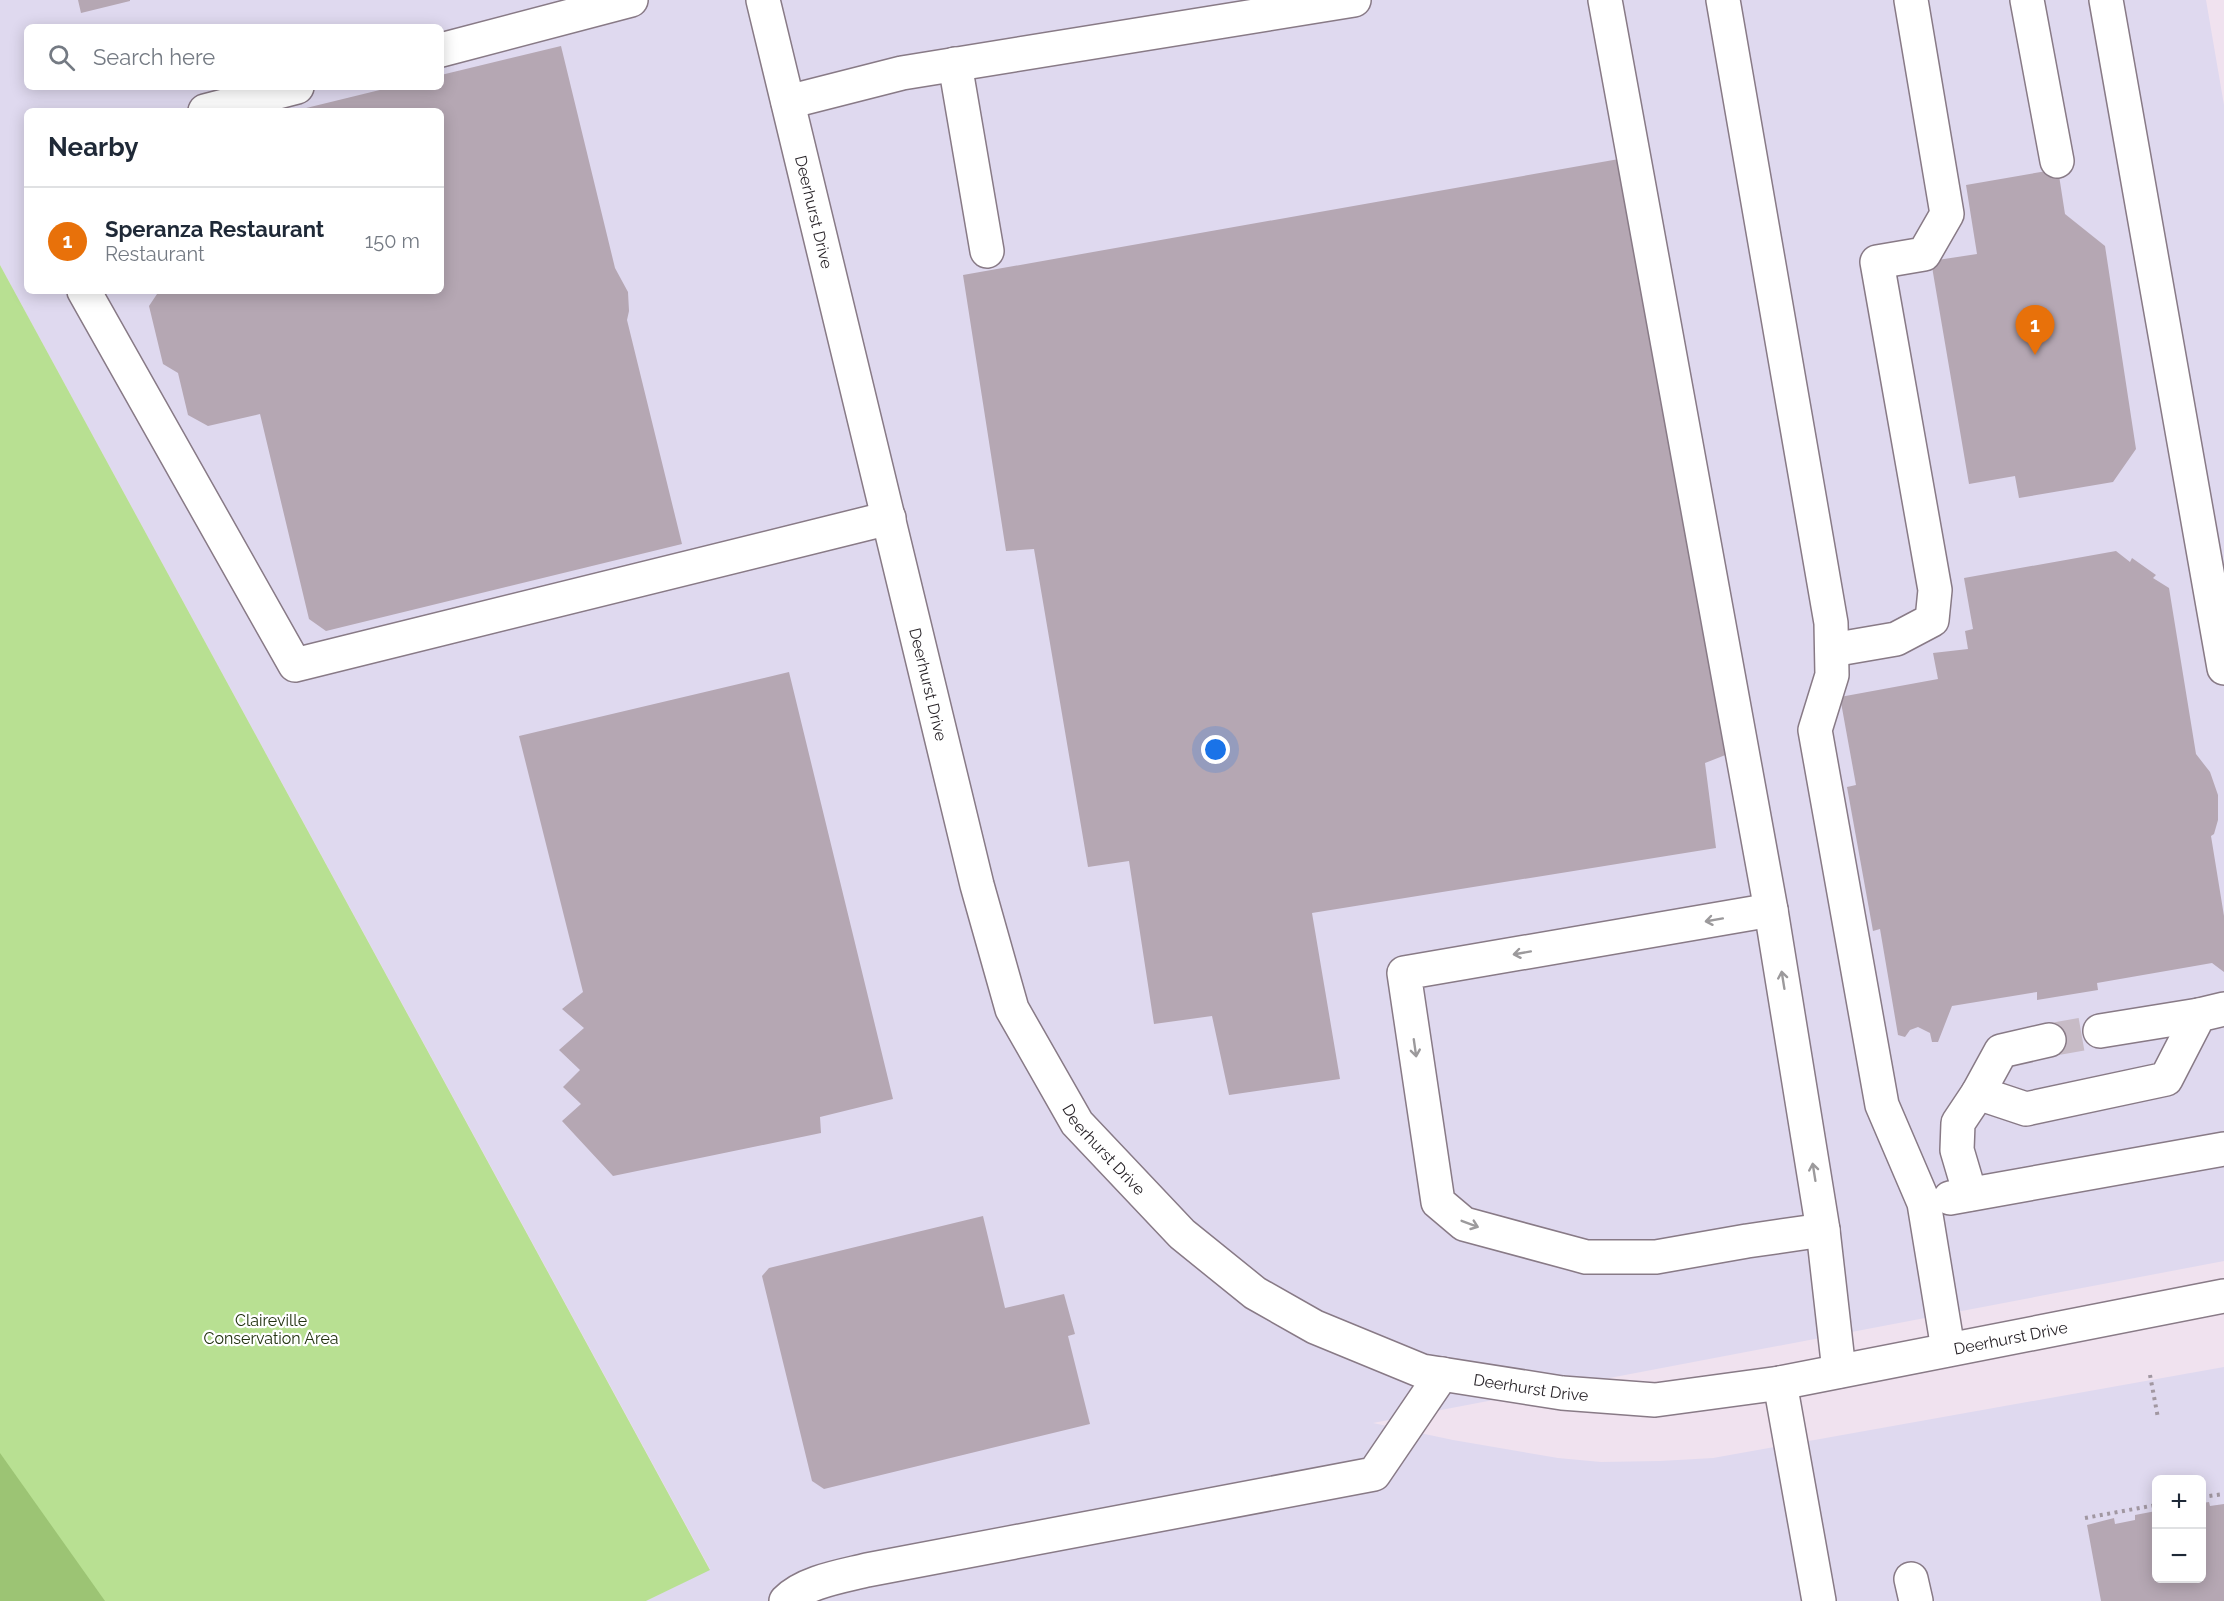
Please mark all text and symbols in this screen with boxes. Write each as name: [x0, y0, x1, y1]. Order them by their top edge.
search box: [24, 24, 444, 90]
icon: search: [45, 41, 78, 74]
text: Search here: [93, 44, 215, 70]
text: Nearby: [48, 132, 138, 162]
street label: Deerhurst Drive: [791, 153, 837, 270]
text: Speranza Restaurant: [105, 216, 324, 242]
text: 1: [63, 229, 72, 253]
text: 150 m: [365, 229, 420, 253]
text: Restaurant: [105, 242, 205, 266]
pin: 1: [2016, 306, 2054, 355]
street label: Deerhurst Drive: [906, 626, 951, 743]
your location: [1201, 735, 1230, 764]
one-way arrow: [1704, 915, 1724, 926]
one-way arrow: [1512, 947, 1532, 958]
one-way arrow: [1777, 970, 1788, 990]
one-way arrow: [1410, 1038, 1421, 1058]
street label: Deerhurst Drive: [1059, 1101, 1149, 1199]
one-way arrow: [1808, 1163, 1819, 1183]
one-way arrow: [1460, 1220, 1479, 1231]
park label: Claireville Conservation Area: [203, 1311, 339, 1348]
street label: Deerhurst Drive: [1952, 1317, 2069, 1358]
street label: Deerhurst Drive: [1472, 1370, 1589, 1404]
map controls: [2152, 1475, 2206, 1583]
button: +: [2152, 1475, 2206, 1529]
button: −: [2152, 1529, 2206, 1583]

